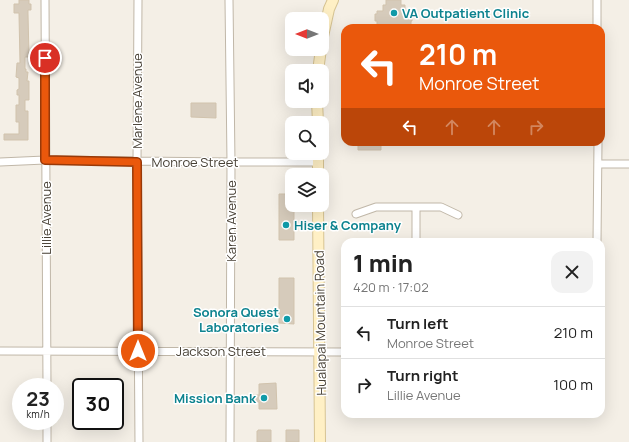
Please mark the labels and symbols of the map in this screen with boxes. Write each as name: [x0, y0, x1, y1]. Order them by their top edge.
place label: VA Outpatient Clinic: [402, 4, 530, 22]
marker: VA Outpatient Clinic: [389, 8, 399, 18]
north arrow: [285, 12, 329, 56]
pin: [28, 41, 62, 75]
street label: Marlene Avenue: [128, 53, 146, 149]
street label: Monroe Street: [152, 153, 238, 171]
street label: Karen Avenue: [222, 180, 240, 262]
street label: Lillie Avenue: [37, 181, 55, 255]
place label: Hiser & Company: [294, 216, 402, 234]
marker: Hiser & Company: [281, 220, 291, 230]
street label: Hualapai Mountain Road: [310, 250, 330, 396]
place label: Sonora Quest Laboratories: [193, 303, 279, 336]
marker: Sonora Quest Laboratories: [282, 314, 292, 324]
position arrow: [117, 330, 159, 372]
street label: Jackson Street: [176, 342, 266, 360]
speed limit sign: 30: [72, 378, 124, 430]
place label: Mission Bank: [174, 389, 257, 407]
marker: Mission Bank: [259, 393, 269, 403]

